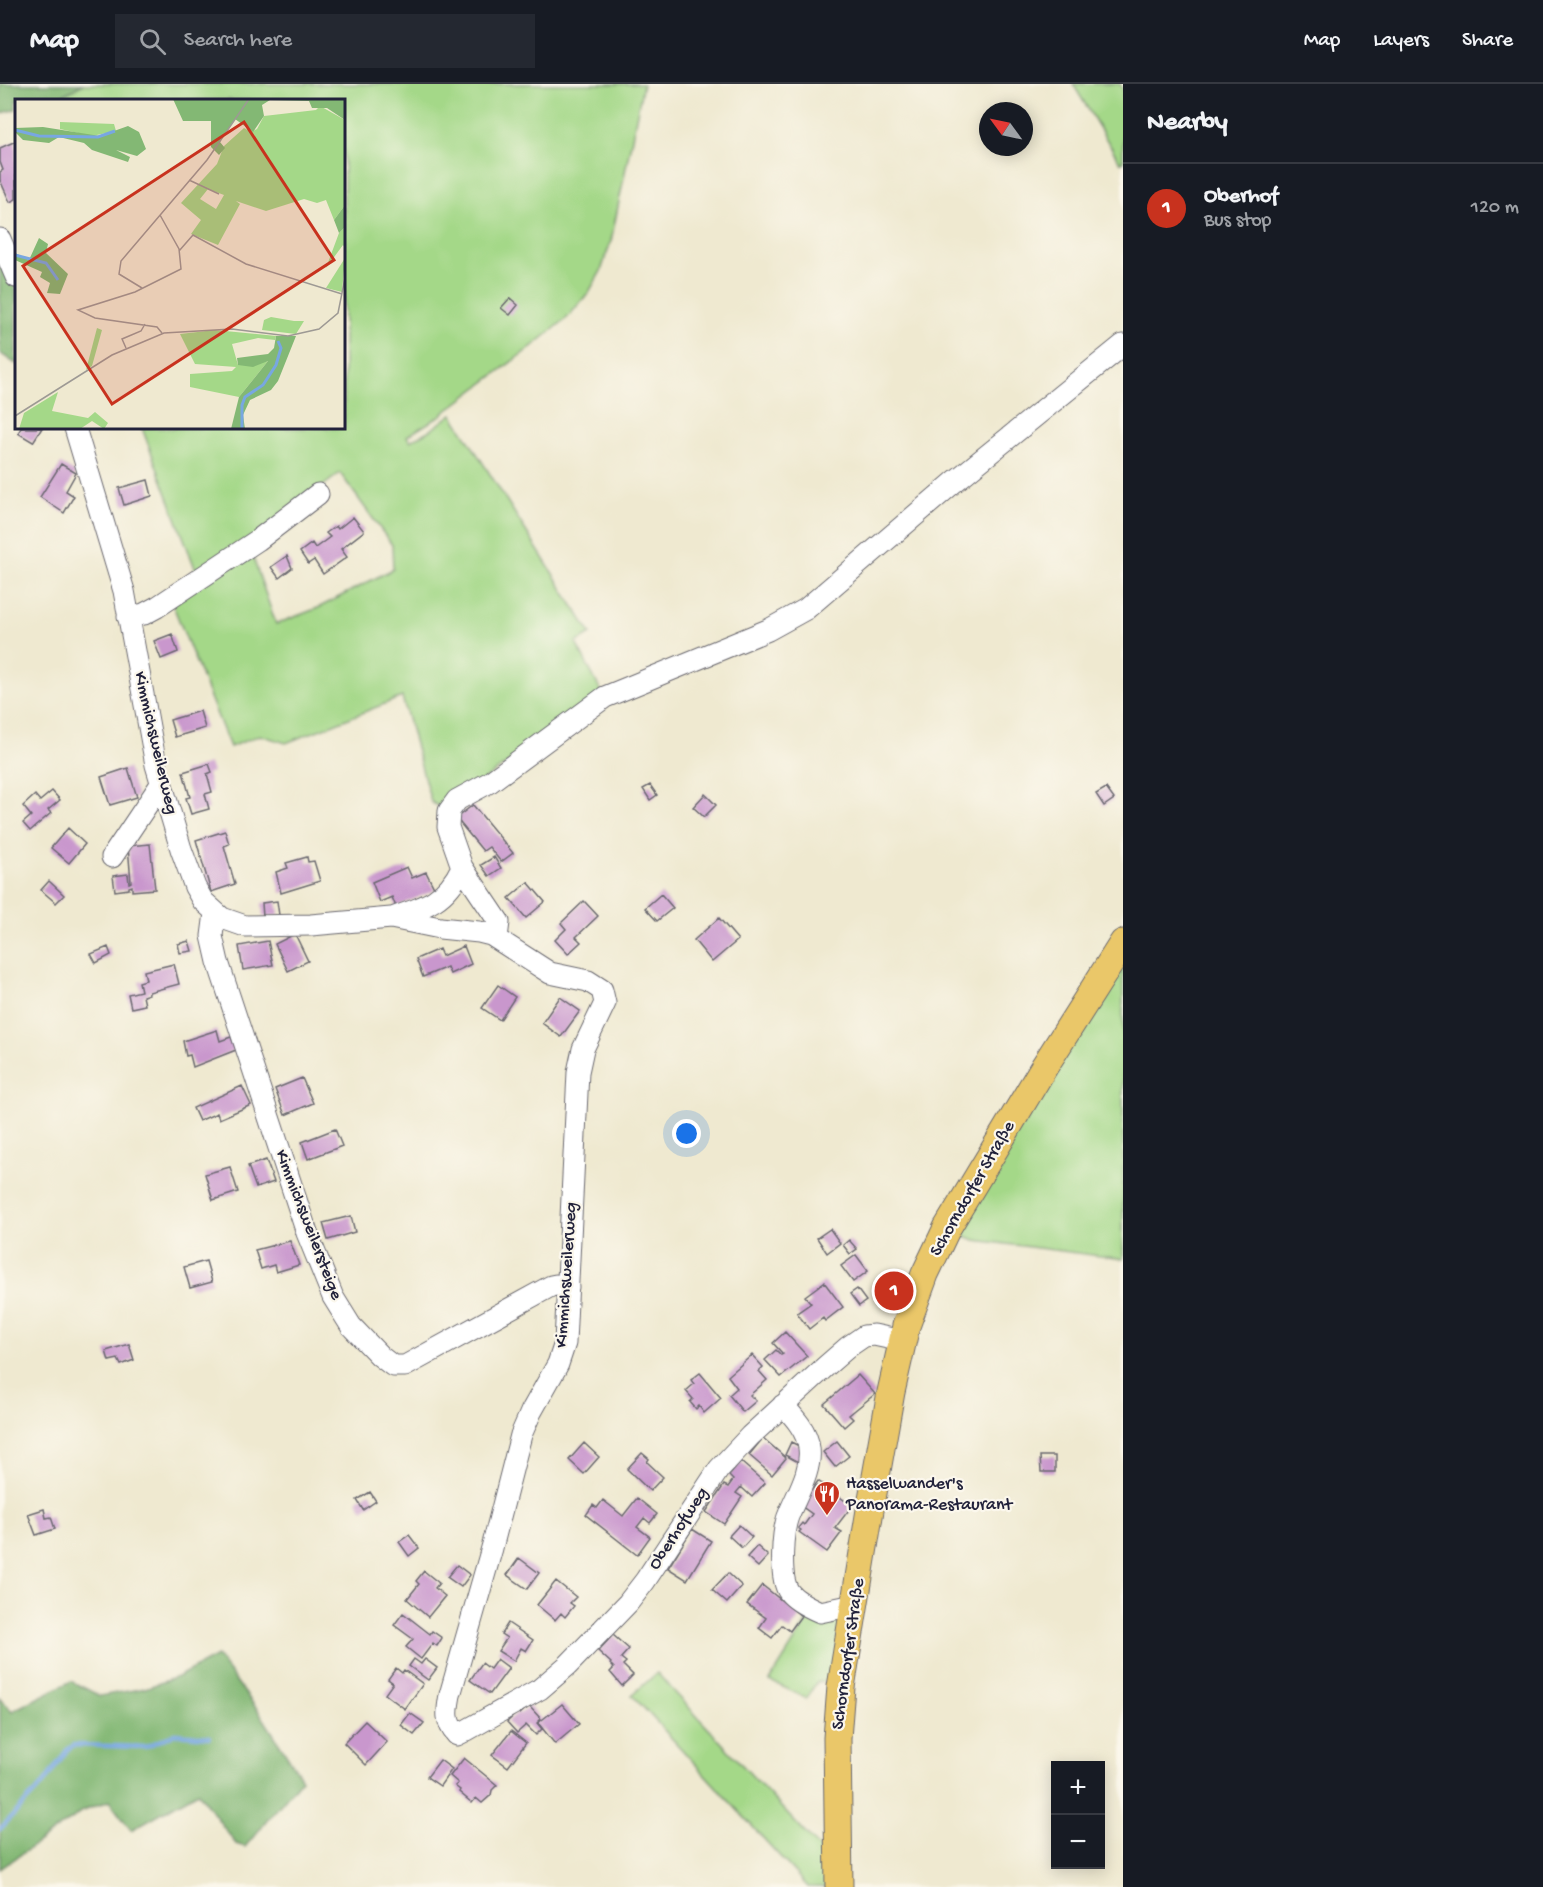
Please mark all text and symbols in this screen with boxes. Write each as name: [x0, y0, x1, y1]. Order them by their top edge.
search box: [115, 14, 535, 68]
text: Map: [30, 25, 79, 58]
icon: search: [136, 25, 169, 58]
text: Search here: [184, 28, 292, 54]
text: Map: [1304, 29, 1340, 54]
text: Layers: [1373, 29, 1429, 54]
text: Share: [1462, 29, 1513, 54]
inset map: [15, 99, 345, 429]
north arrow: [979, 102, 1033, 156]
text: Nearby: [1147, 108, 1228, 139]
text: Oberhof: [1204, 184, 1278, 210]
text: 1: [1162, 197, 1171, 220]
text: 120 m: [1471, 197, 1519, 220]
text: Bus stop: [1204, 210, 1271, 233]
street label: Kimmichsweilerweg: [128, 670, 182, 816]
street label: Schorndorfer Straße: [926, 1117, 1021, 1260]
your location: [672, 1119, 701, 1148]
street label: Kimmichsweilersteige: [270, 1147, 347, 1304]
street label: Kimmichsweilerweg: [551, 1201, 583, 1349]
pin: 1: [874, 1268, 914, 1314]
place label: Hasselwander's Panorama-Restaurant: [845, 1474, 1014, 1516]
restaurant icon: Hasselwander's Panorama-Restaurant: [812, 1479, 842, 1517]
street label: Oberhofweg: [645, 1484, 713, 1574]
street label: Schorndorfer Straße: [828, 1576, 870, 1731]
map controls: [1051, 1761, 1105, 1869]
button: +: [1051, 1761, 1105, 1815]
button: −: [1051, 1815, 1105, 1869]

